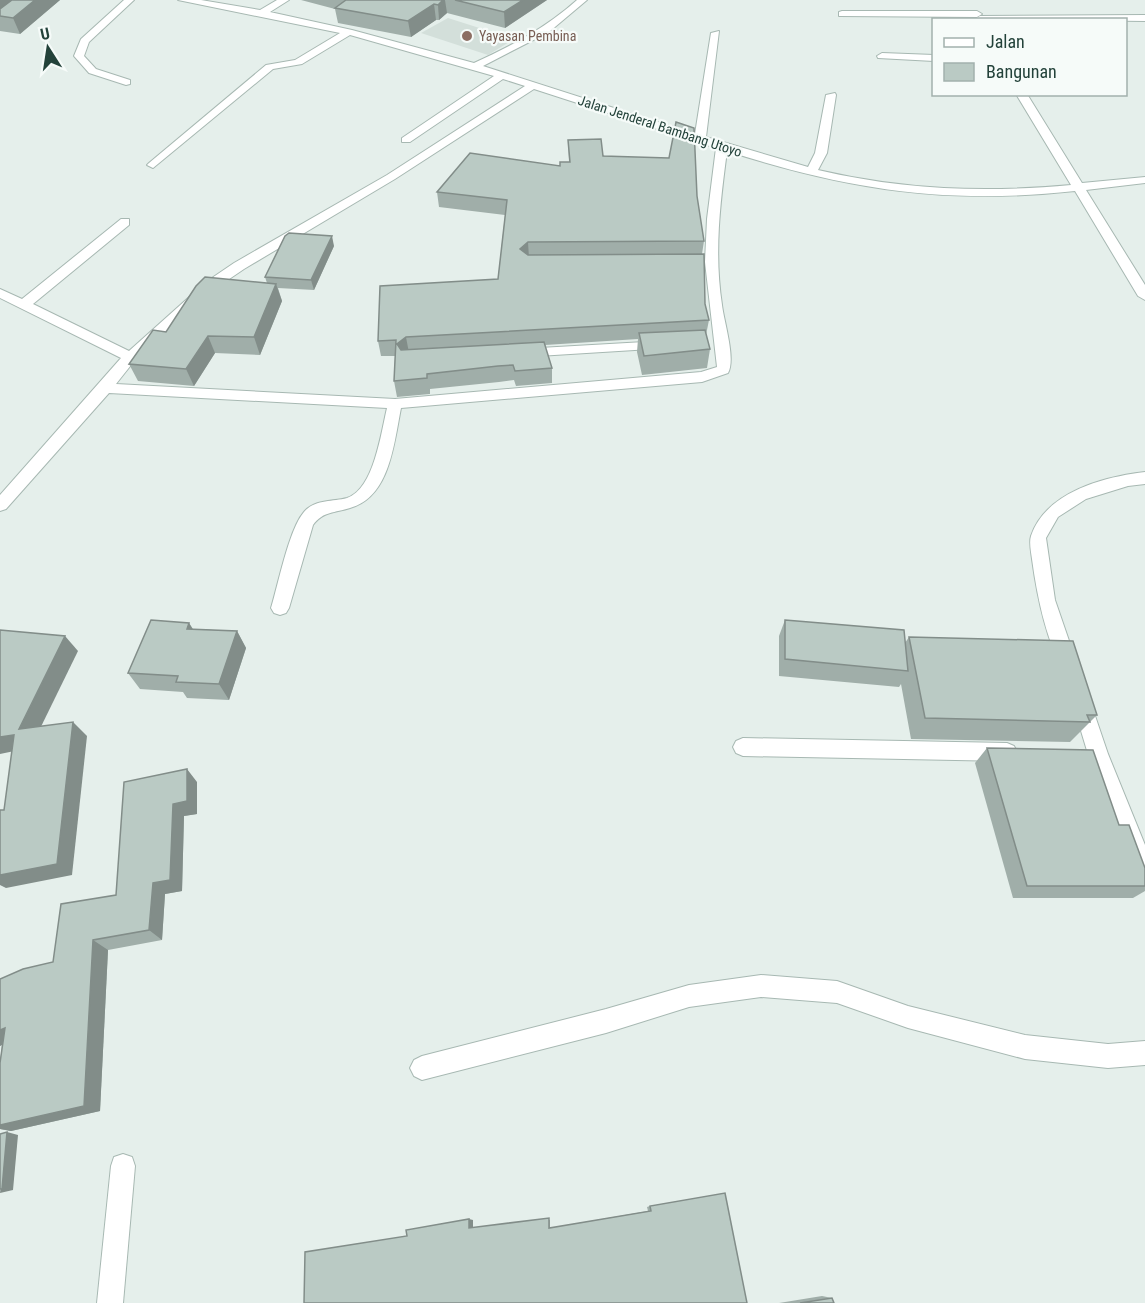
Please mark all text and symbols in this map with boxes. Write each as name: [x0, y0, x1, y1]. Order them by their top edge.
north arrow: [18, 18, 78, 78]
legend: [932, 18, 1127, 96]
text: U: [39, 24, 51, 44]
place label: Yayasan Pembina: [479, 28, 576, 44]
marker: Yayasan Pembina: [460, 29, 474, 43]
text: Jalan: [986, 31, 1025, 52]
text: Bangunan: [986, 61, 1057, 82]
street label: Jalan Jenderal Bambang Utoyo: [576, 92, 744, 160]

